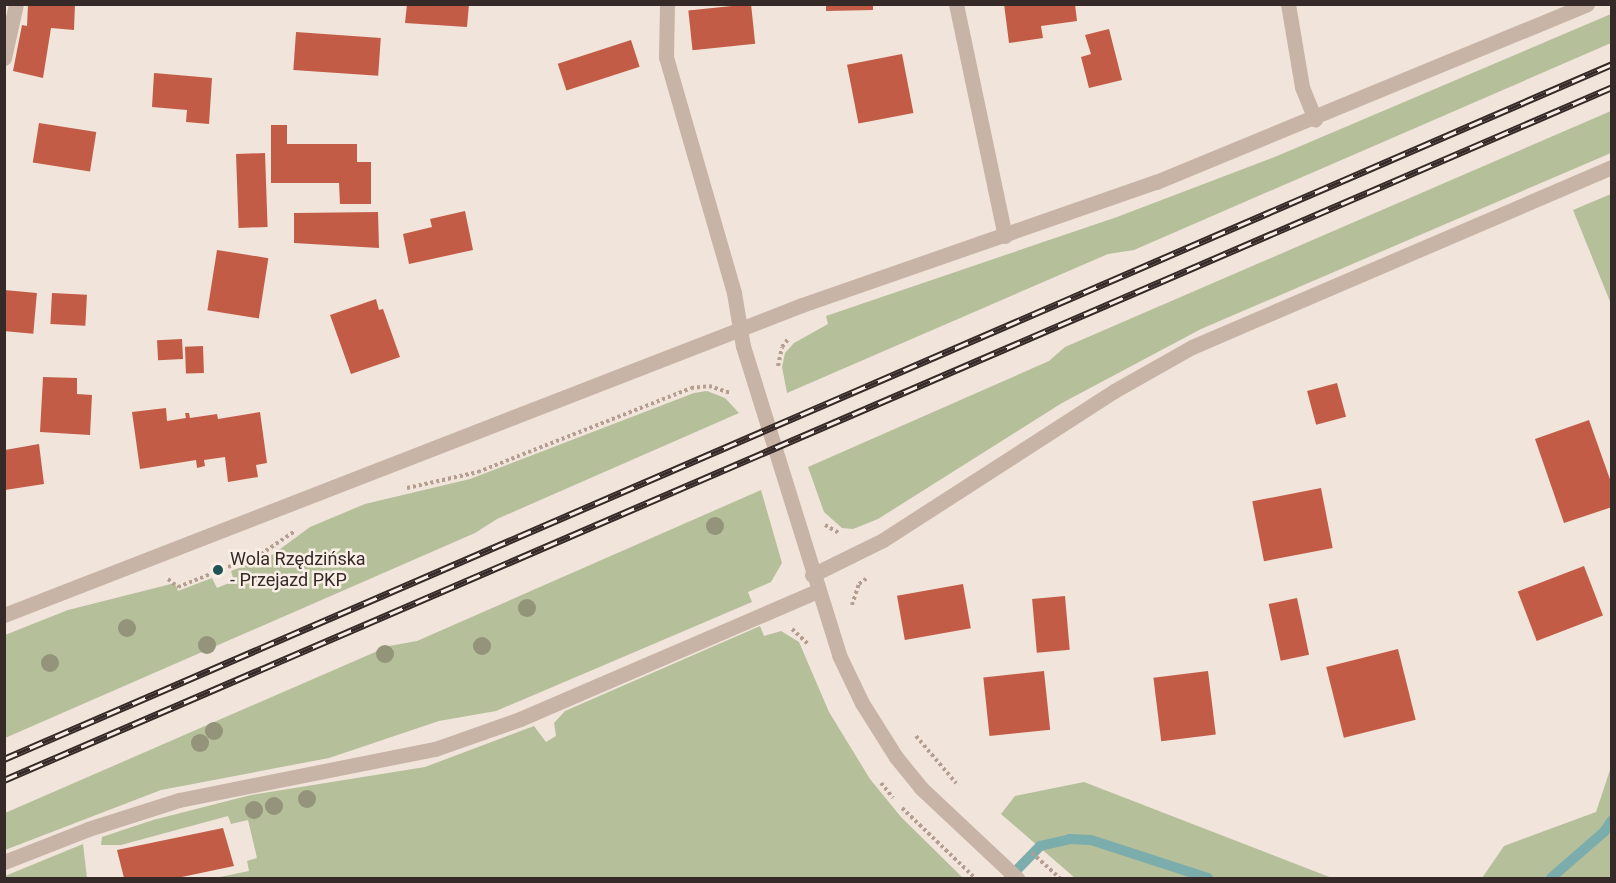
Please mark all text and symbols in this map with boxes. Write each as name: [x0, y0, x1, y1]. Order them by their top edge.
place label: Wola Rzędzińska - Przejazd PKP: [230, 549, 366, 592]
marker: Wola Rzędzińska - Przejazd PKP: [211, 563, 225, 577]

